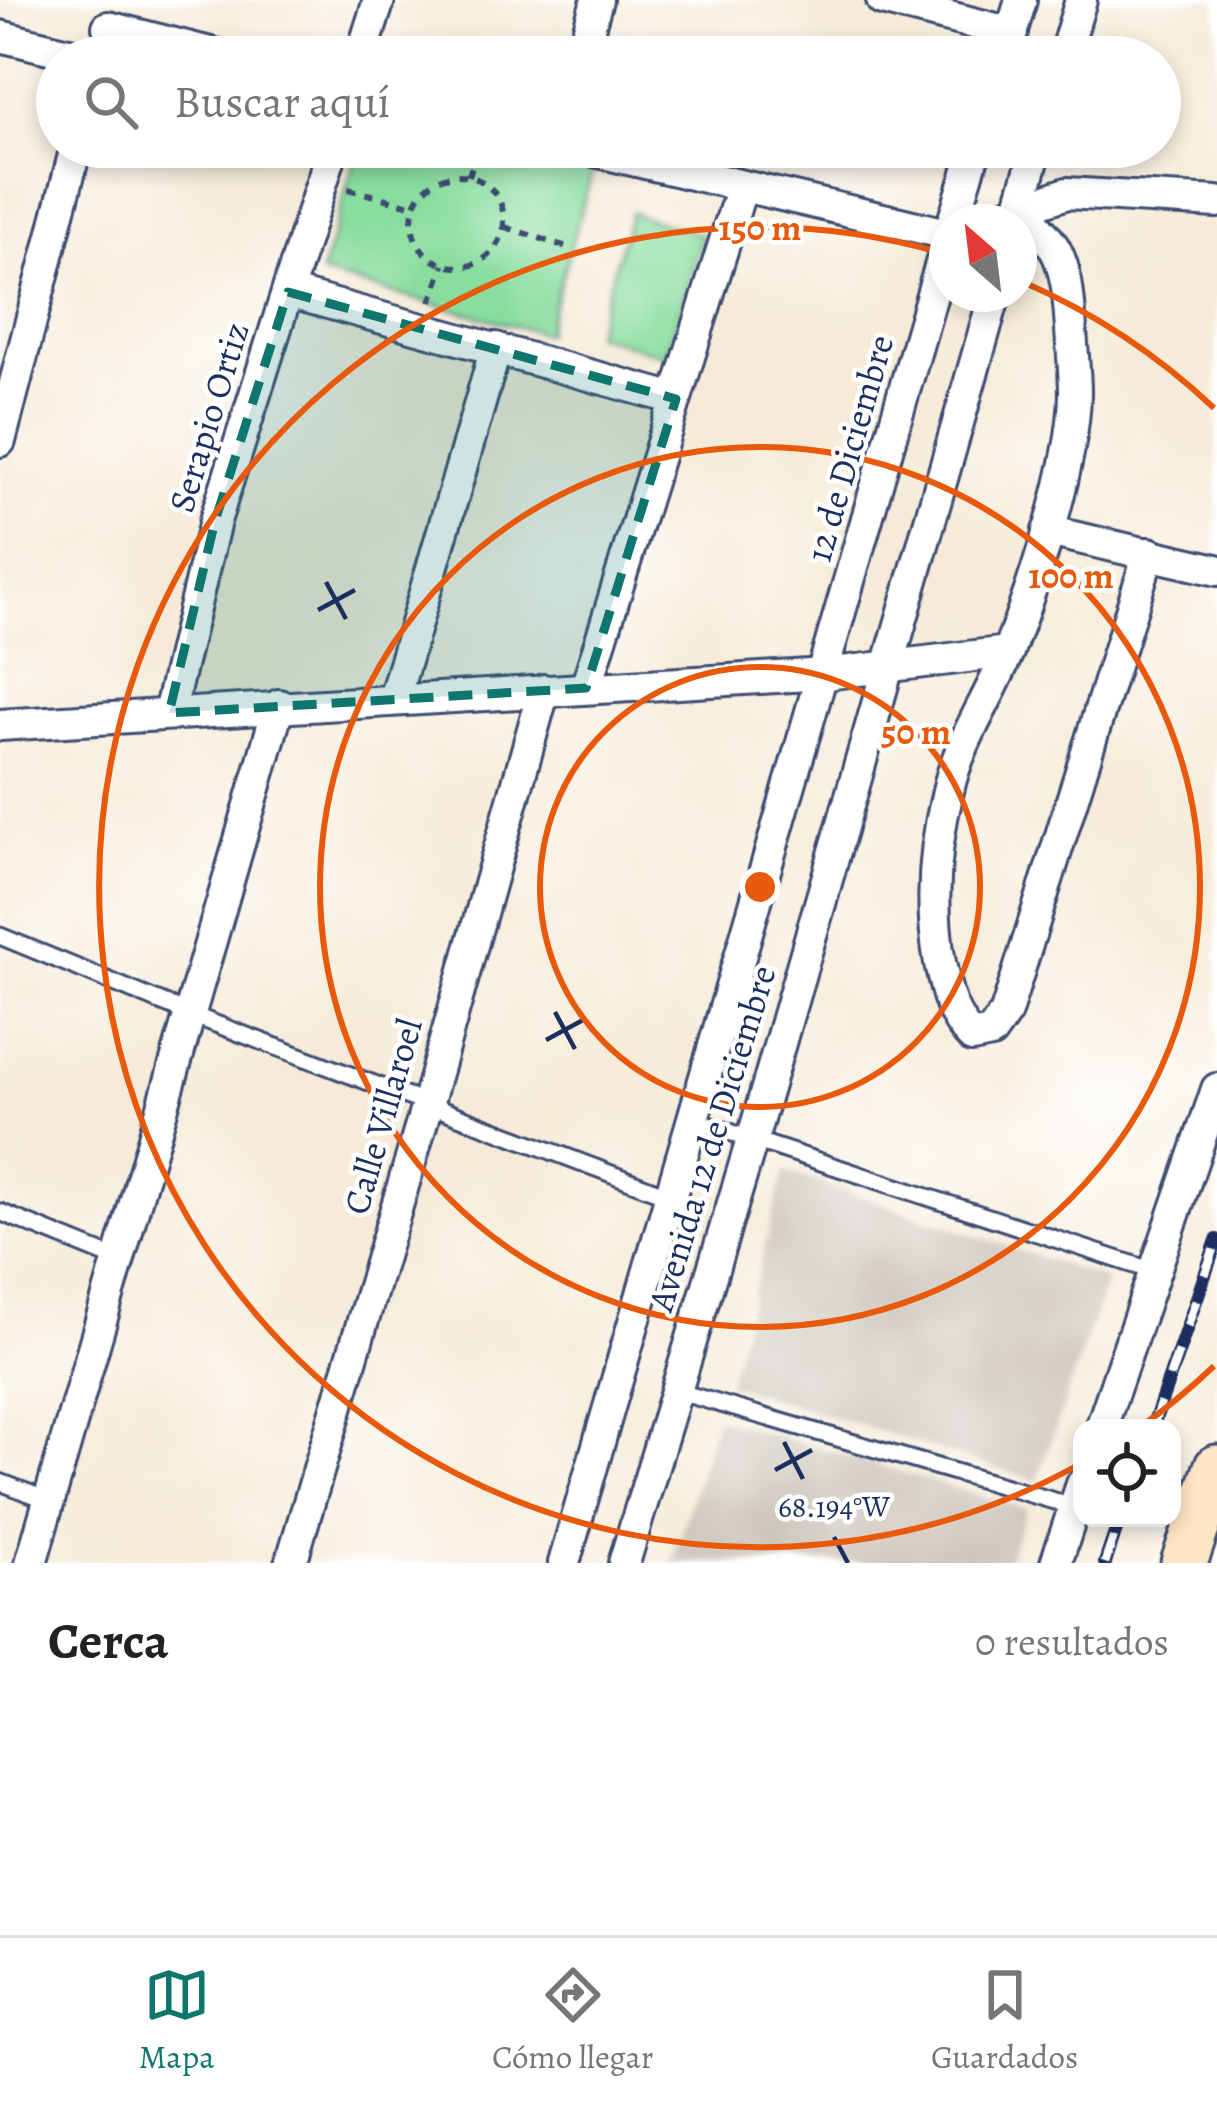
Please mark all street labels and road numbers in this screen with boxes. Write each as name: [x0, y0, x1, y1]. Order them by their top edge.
street label: Serapio Ortiz: [156, 316, 261, 518]
street label: 12 de Diciembre: [794, 329, 905, 567]
street label: Avenida 12 de Diciembre: [635, 959, 787, 1318]
street label: Calle Villaroel: [331, 1012, 434, 1220]

